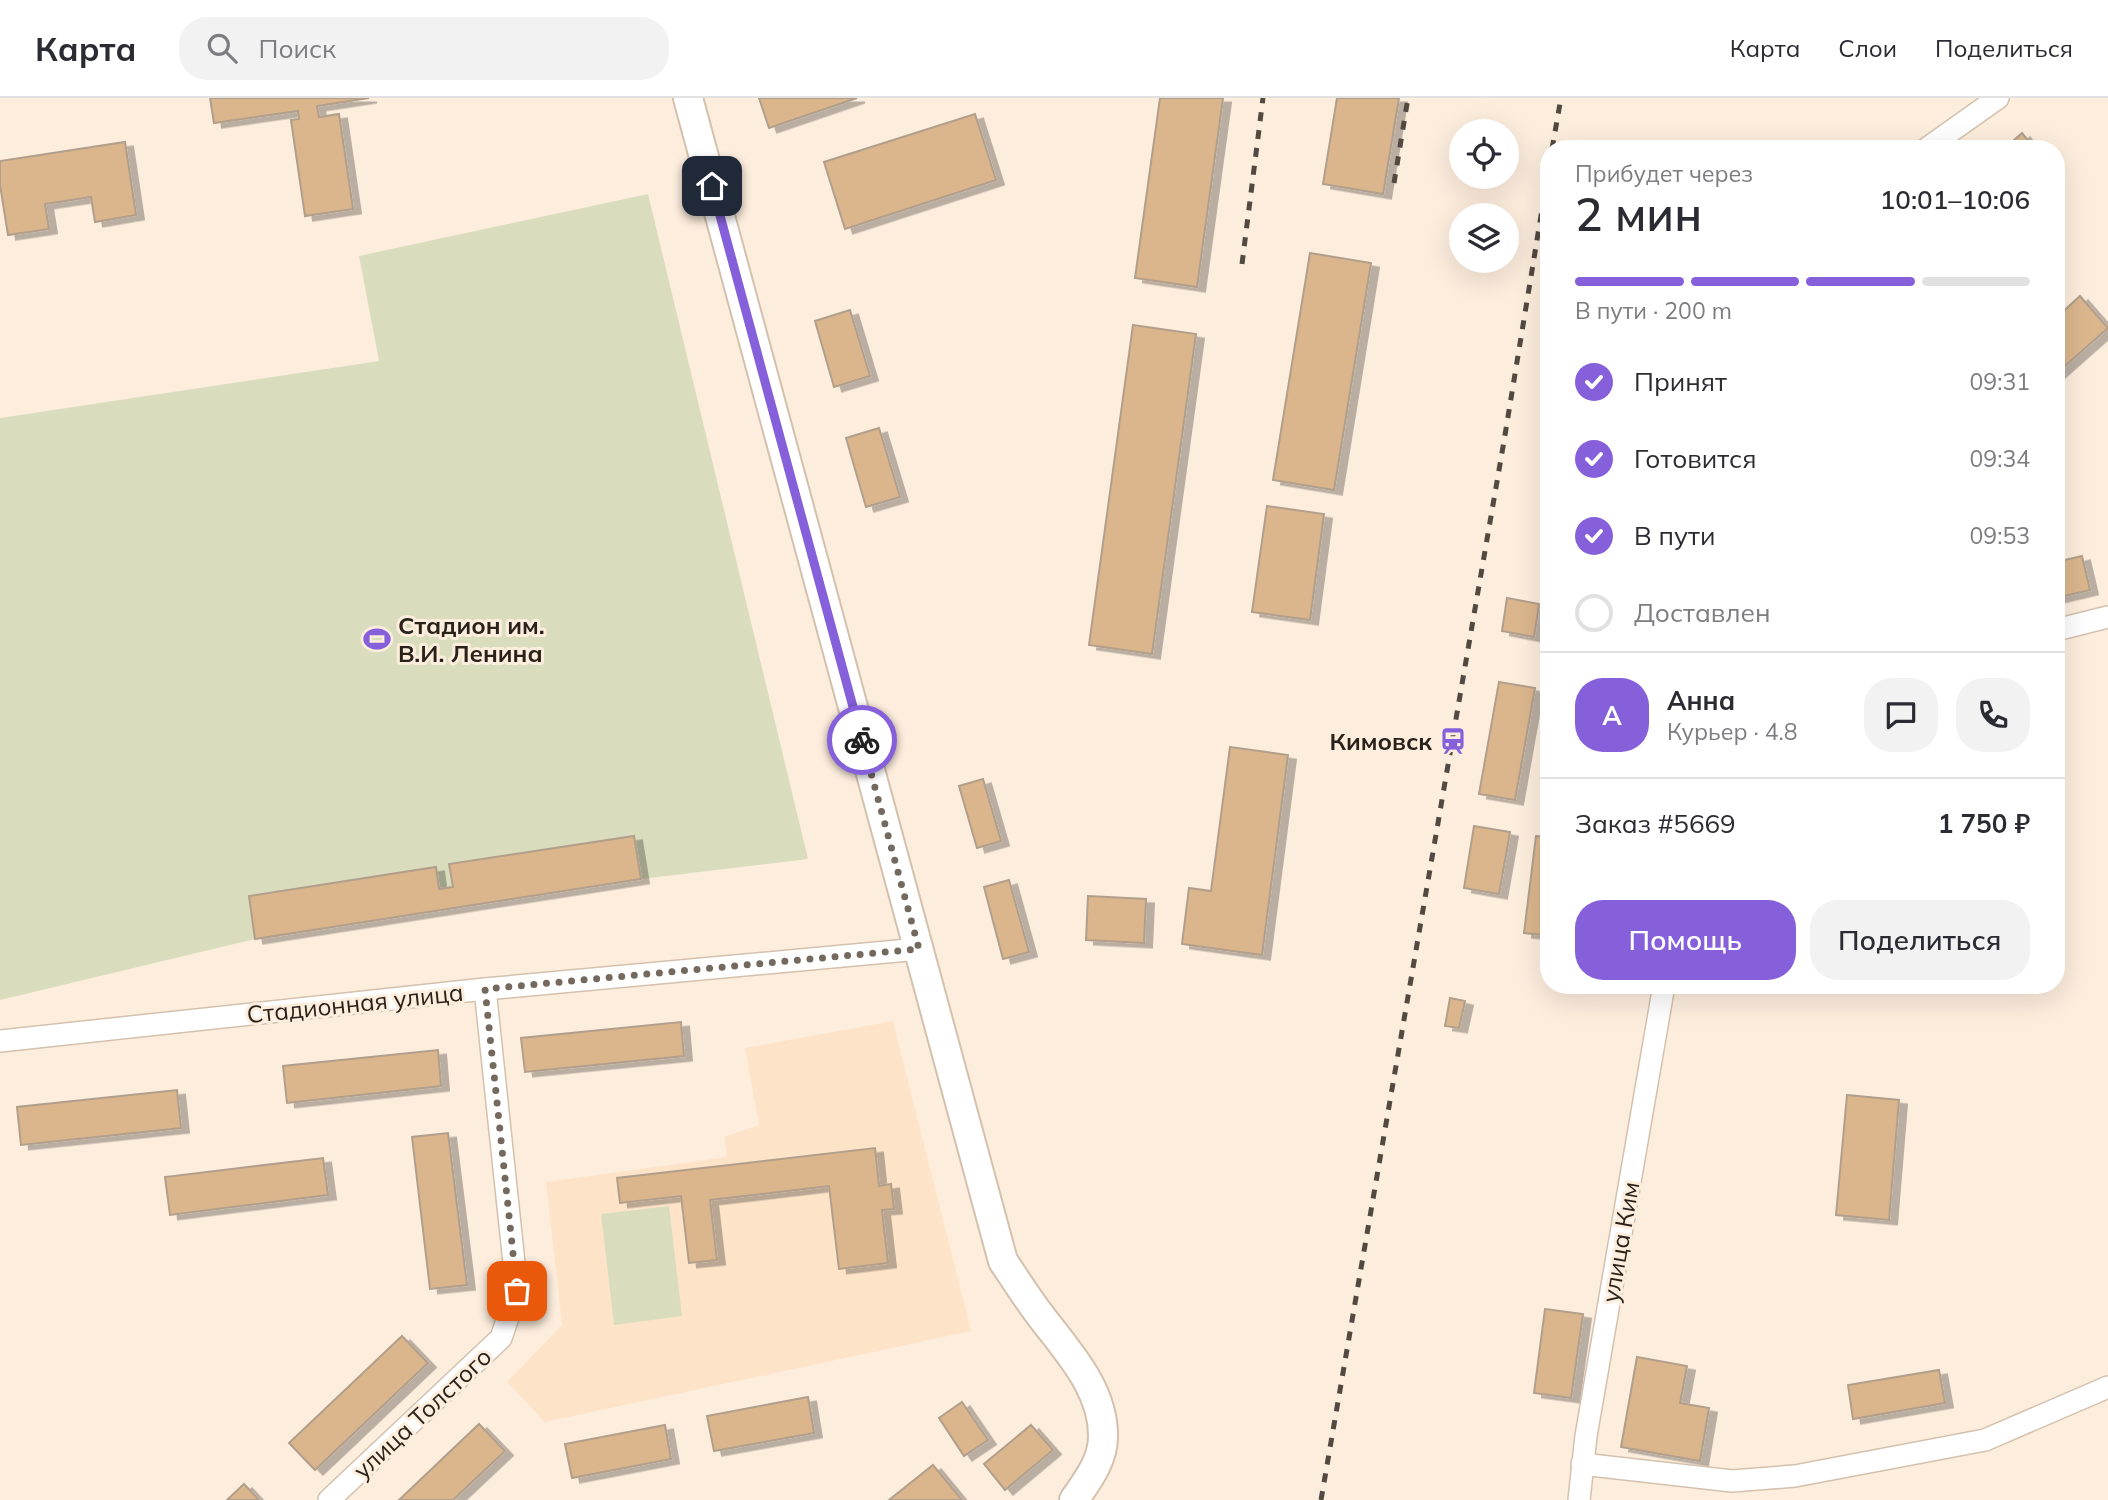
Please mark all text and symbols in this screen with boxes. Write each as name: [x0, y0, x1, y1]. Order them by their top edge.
search box: [179, 17, 669, 80]
text: Карта: [35, 28, 137, 69]
icon: search: [203, 29, 241, 67]
text: Поиск: [259, 32, 336, 65]
text: Карта: [1730, 33, 1800, 63]
text: Слои: [1838, 33, 1897, 63]
text: Поделиться: [1935, 33, 2073, 63]
map controls: [1449, 119, 1519, 273]
button: locate: [1449, 119, 1519, 189]
pin: [682, 156, 742, 216]
text: Прибудет через: [1575, 159, 1753, 188]
icon: home: [693, 167, 731, 205]
text: 10:01–10:06: [1880, 183, 2030, 216]
text: 2 мин: [1575, 185, 1702, 243]
button: layers: [1449, 203, 1519, 273]
text: В пути · 200 m: [1575, 296, 1732, 325]
icon: check: [1575, 363, 1613, 401]
text: Принят: [1634, 365, 1727, 398]
text: 09:31: [1970, 367, 2030, 396]
icon: check: [1575, 440, 1613, 478]
text: Готовится: [1634, 442, 1757, 475]
text: 09:34: [1970, 444, 2030, 473]
icon: check: [1575, 517, 1613, 555]
text: В пути: [1634, 519, 1715, 552]
text: 09:53: [1970, 521, 2030, 550]
text: Доставлен: [1634, 596, 1771, 629]
place label: Стадион им. В.И. Ленина: [398, 610, 545, 668]
sports icon: Стадион им. В.И. Ленина: [362, 624, 392, 654]
button: chat: [1864, 678, 1938, 752]
button: phone: [1956, 678, 2030, 752]
text: Анна: [1667, 684, 1735, 717]
text: А: [1602, 699, 1622, 732]
courier: [827, 705, 897, 775]
text: Курьер · 4.8: [1667, 717, 1798, 746]
icon: bike: [843, 721, 881, 759]
place label: Кимовск: [1329, 726, 1432, 756]
station icon: Кимовск: [1438, 726, 1468, 756]
text: Заказ #5669: [1575, 807, 1736, 840]
text: 1 750 ₽: [1938, 807, 2030, 840]
button: Помощь: [1575, 900, 1796, 980]
button: Поделиться: [1810, 900, 2030, 980]
street label: Стадионная улица: [245, 977, 465, 1029]
street label: улица Ким: [1595, 1179, 1645, 1305]
pin: [487, 1261, 547, 1321]
icon: bag: [498, 1272, 536, 1310]
street label: улица Толстого: [347, 1341, 497, 1485]

